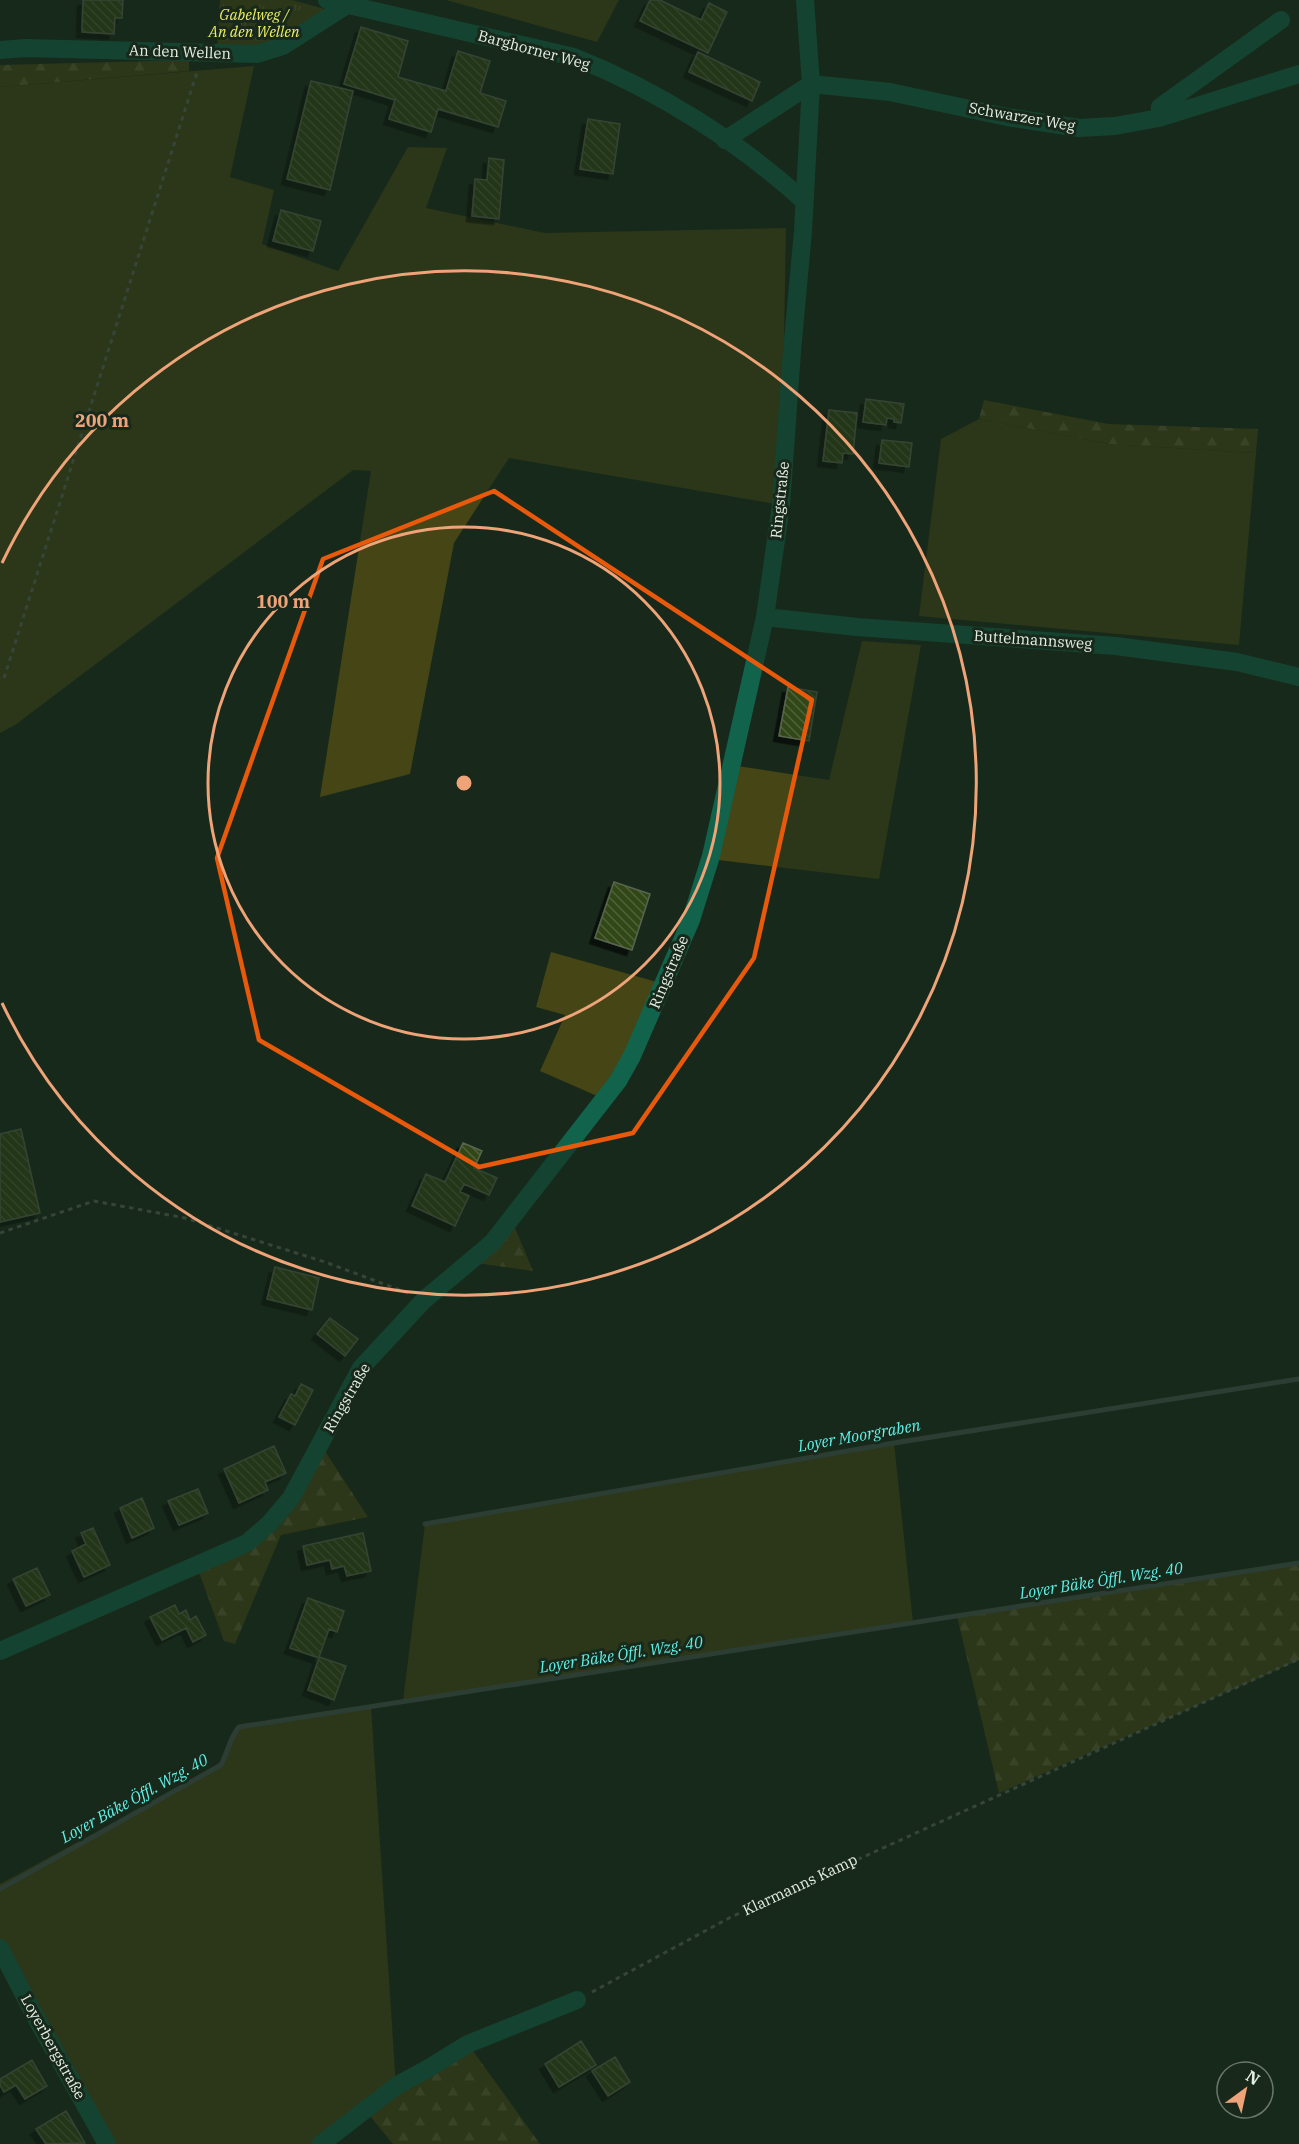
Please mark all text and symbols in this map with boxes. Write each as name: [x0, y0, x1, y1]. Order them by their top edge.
park label: Gabelweg / An den Wellen: [208, 5, 300, 41]
street label: Barghorner Weg: [476, 25, 592, 74]
street label: An den Wellen: [129, 40, 232, 63]
street label: Schwarzer Weg: [967, 98, 1077, 135]
text: 200 m: [75, 409, 130, 432]
street label: Ringstraße: [766, 460, 793, 540]
text: 100 m: [256, 590, 311, 613]
street label: Buttelmannsweg: [973, 626, 1093, 653]
centre of rings: [454, 773, 474, 793]
street label: Ringstraße: [645, 932, 692, 1011]
street label: Ringstraße: [319, 1359, 374, 1436]
water label: Loyer Moorgraben: [795, 1414, 922, 1456]
water label: Loyer Bäke Öffl. Wzg. 40: [1017, 1557, 1184, 1603]
water label: Loyer Bäke Öffl. Wzg. 40: [537, 1631, 704, 1677]
water label: Loyer Bäke Öffl. Wzg. 40: [56, 1749, 211, 1847]
street label: Klarmanns Kamp: [739, 1850, 860, 1919]
street label: Loyerbergstraße: [17, 1991, 90, 2102]
north arrow: [1215, 2060, 1275, 2120]
text: N: [1242, 2066, 1264, 2089]

